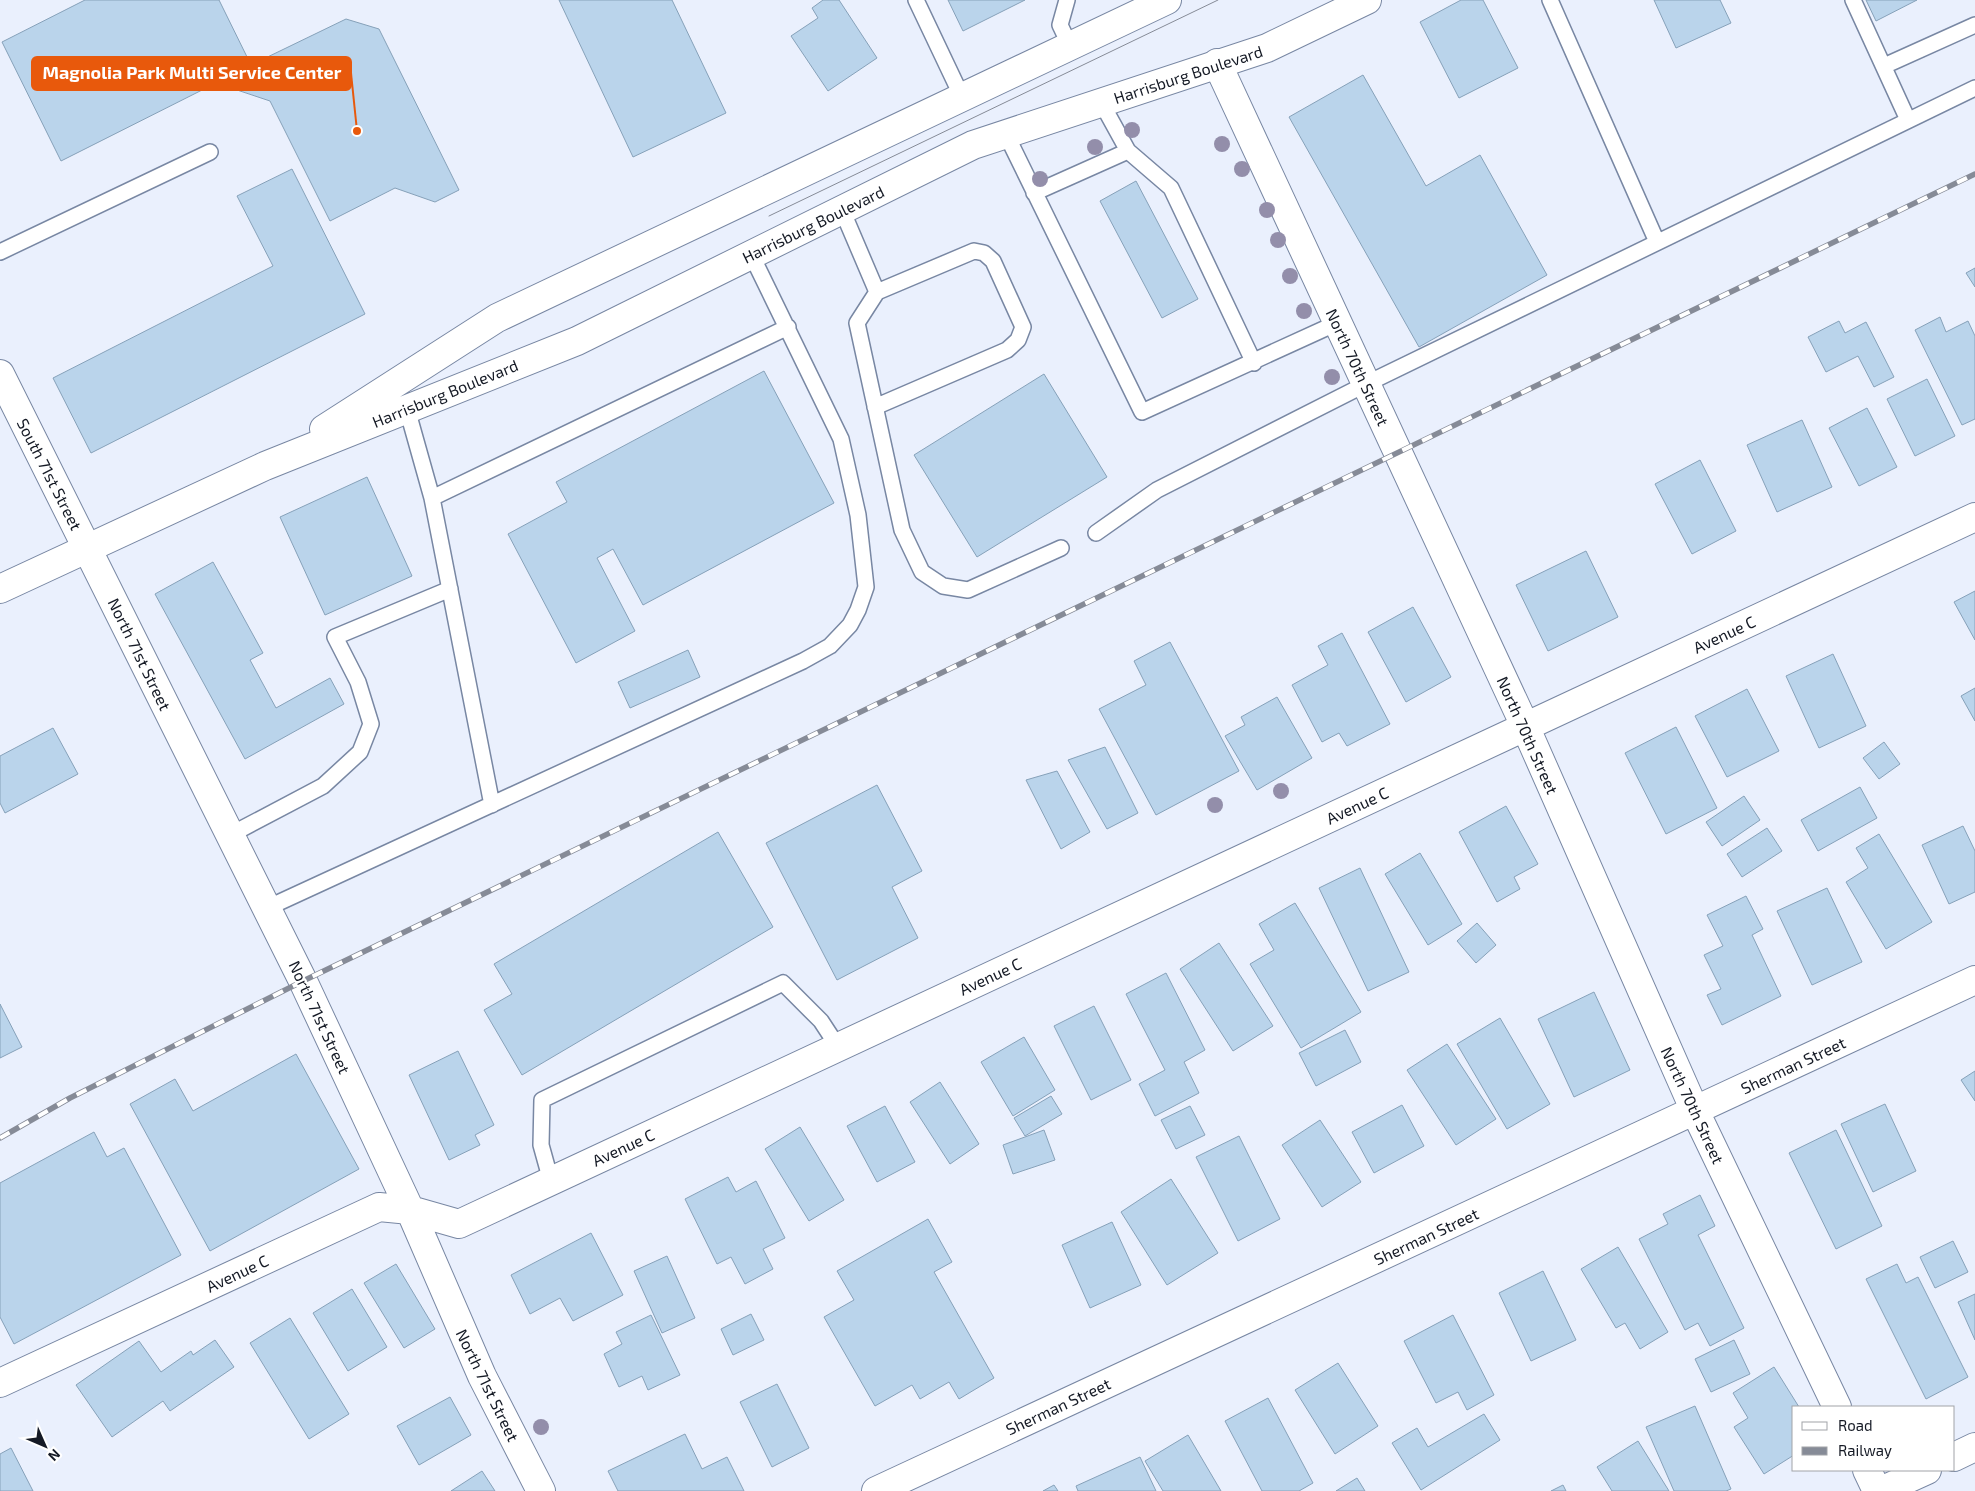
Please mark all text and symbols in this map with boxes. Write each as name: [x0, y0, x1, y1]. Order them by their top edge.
street label: Harrisburg Boulevard: [1111, 41, 1265, 107]
callout: Magnolia Park Multi Service Center: [32, 57, 351, 90]
text: Magnolia Park Multi Service Center: [43, 61, 342, 83]
street label: Harrisburg Boulevard: [739, 181, 887, 267]
street label: North 70th Street: [1323, 305, 1393, 429]
street label: Harrisburg Boulevard: [369, 355, 521, 431]
street label: South 71st Street: [14, 415, 86, 533]
street label: North 71st Street: [105, 595, 175, 713]
street label: Avenue C: [1690, 611, 1758, 657]
street label: North 70th Street: [1493, 673, 1563, 797]
street label: Avenue C: [1323, 782, 1391, 828]
street label: Avenue C: [956, 953, 1024, 999]
street label: North 71st Street: [285, 957, 355, 1077]
street label: Sherman Street: [1738, 1032, 1848, 1098]
street label: North 70th Street: [1658, 1043, 1728, 1167]
street label: Avenue C: [589, 1124, 657, 1170]
street label: Sherman Street: [1371, 1203, 1481, 1269]
street label: Avenue C: [203, 1250, 271, 1296]
street label: North 71st Street: [453, 1326, 523, 1444]
street label: Sherman Street: [1003, 1373, 1113, 1439]
legend: [1792, 1406, 1955, 1471]
text: Road: [1838, 1416, 1873, 1434]
north arrow: [20, 1421, 70, 1471]
text: Railway: [1838, 1441, 1892, 1459]
text: N: [45, 1446, 64, 1465]

